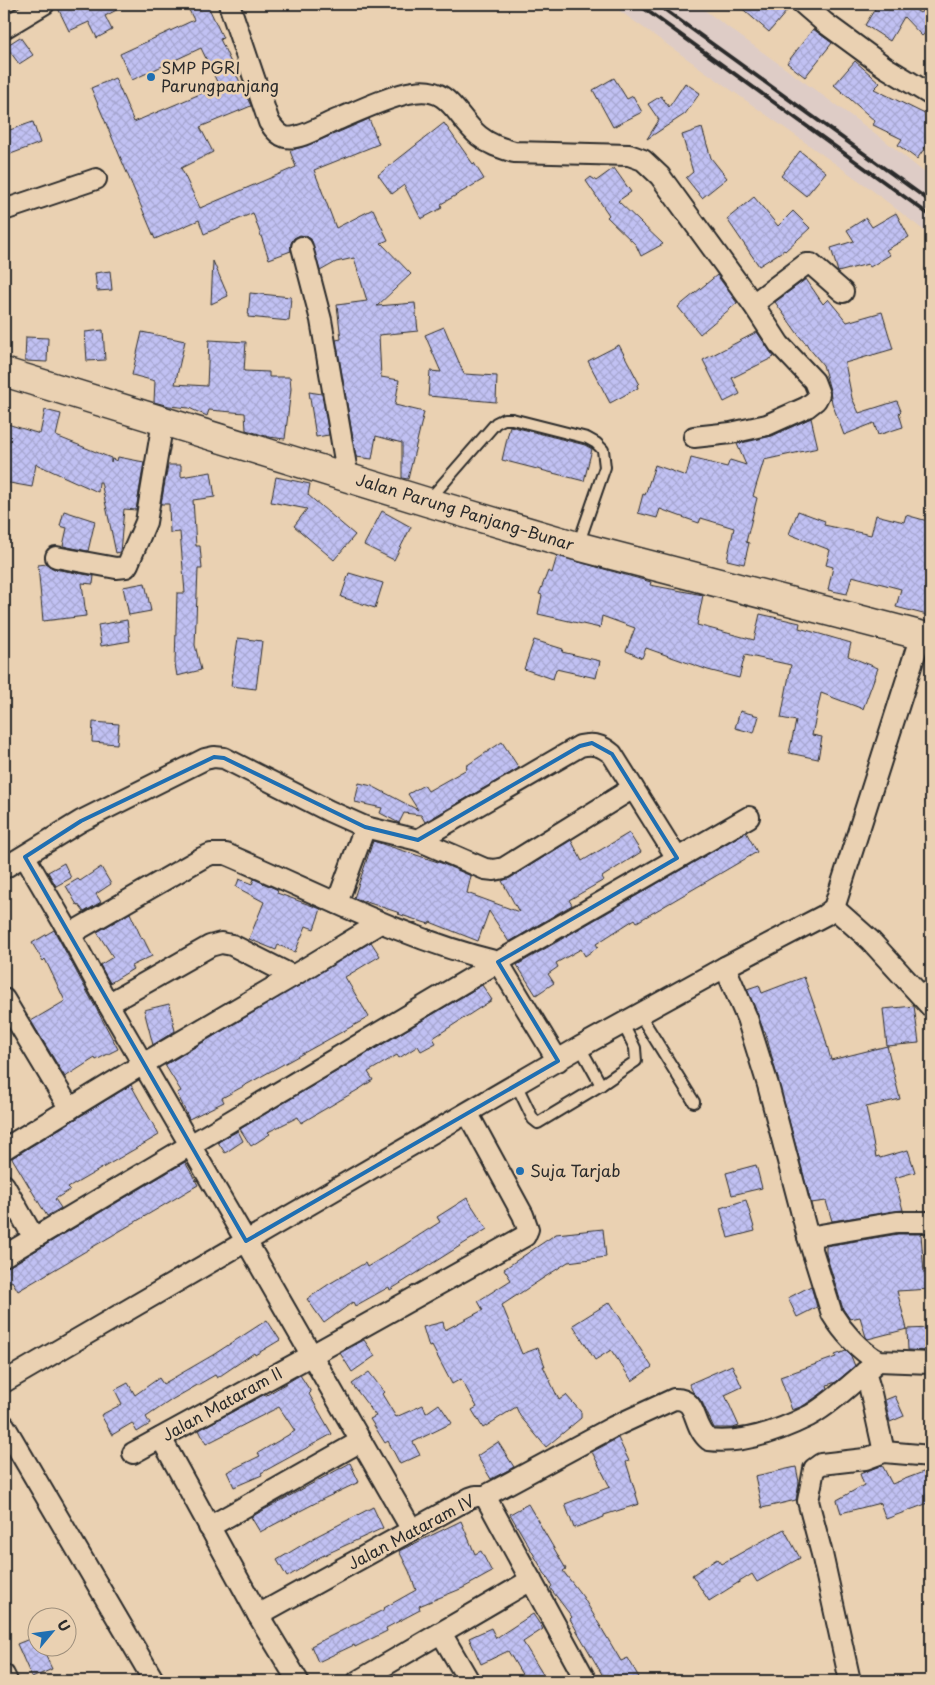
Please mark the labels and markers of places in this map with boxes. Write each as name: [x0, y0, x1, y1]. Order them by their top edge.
place label: SMP PGRI Parungpanjang: [161, 55, 279, 97]
marker: SMP PGRI Parungpanjang: [145, 71, 157, 83]
place label: Suja Tarjab: [530, 1158, 621, 1182]
marker: Suja Tarjab: [514, 1165, 526, 1177]

